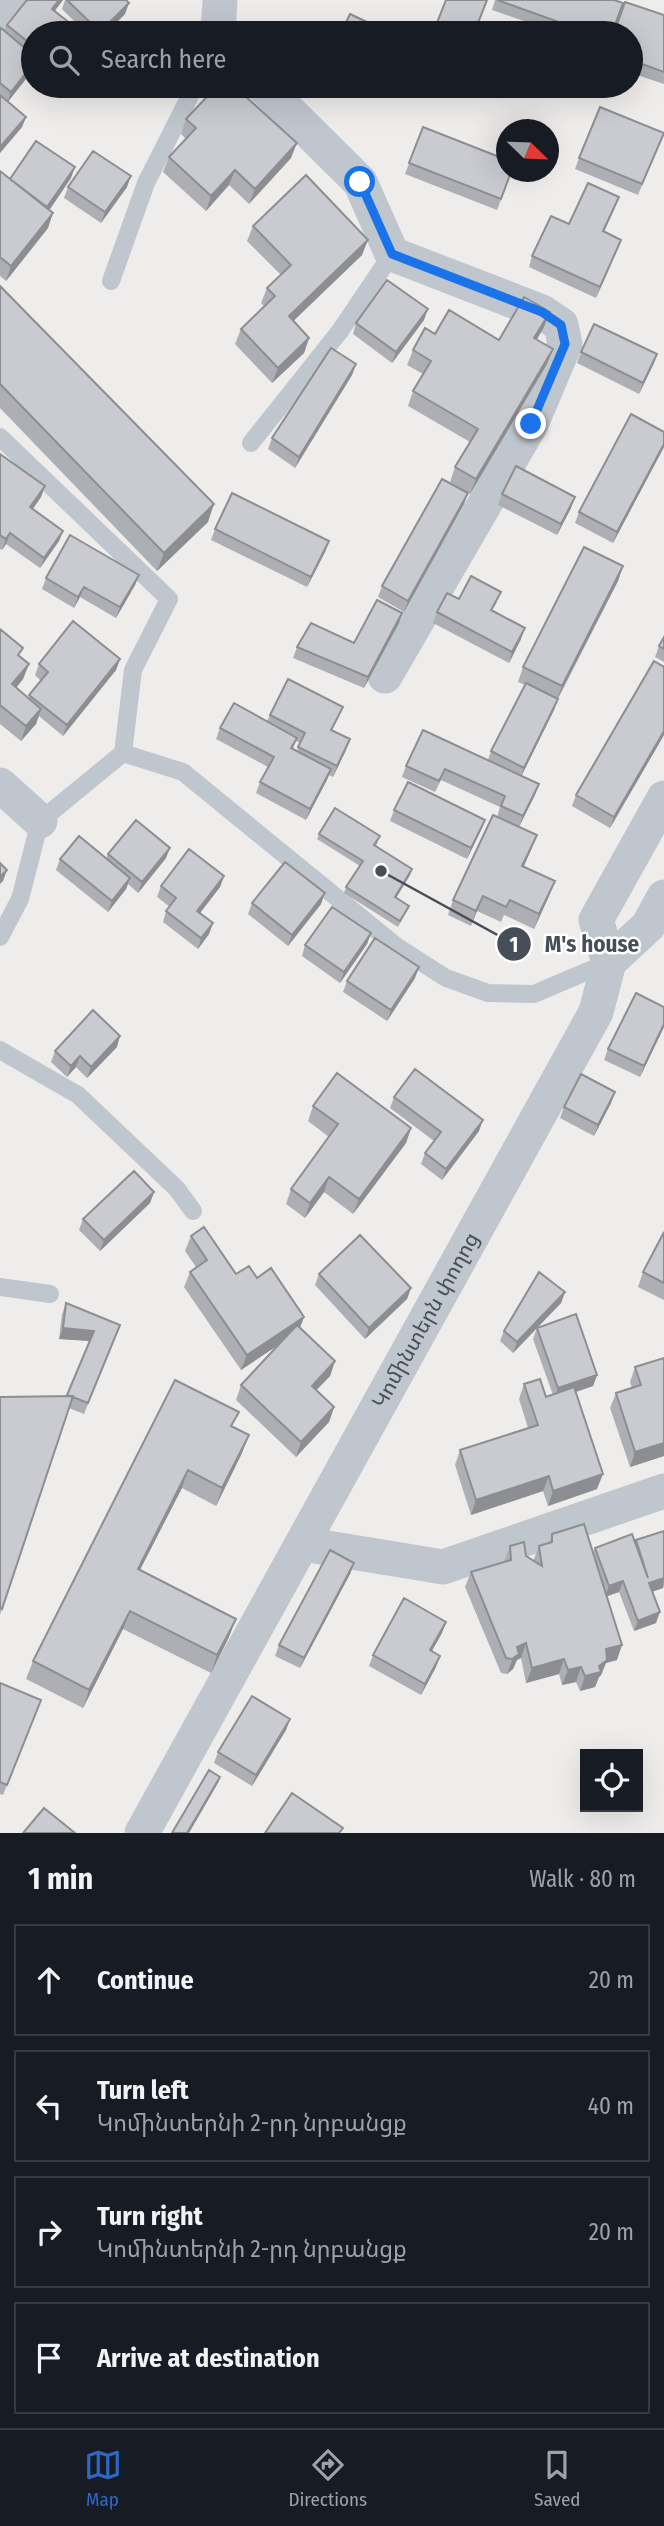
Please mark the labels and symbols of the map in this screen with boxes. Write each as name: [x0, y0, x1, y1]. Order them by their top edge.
north arrow: [496, 119, 559, 182]
route start: [344, 166, 375, 197]
route end: [515, 408, 546, 439]
callout: M's house: [496, 922, 653, 966]
text: M's house: [545, 930, 640, 958]
text: 1: [510, 932, 518, 958]
street label: Կոմինտերն փողոց: [367, 1228, 485, 1413]

